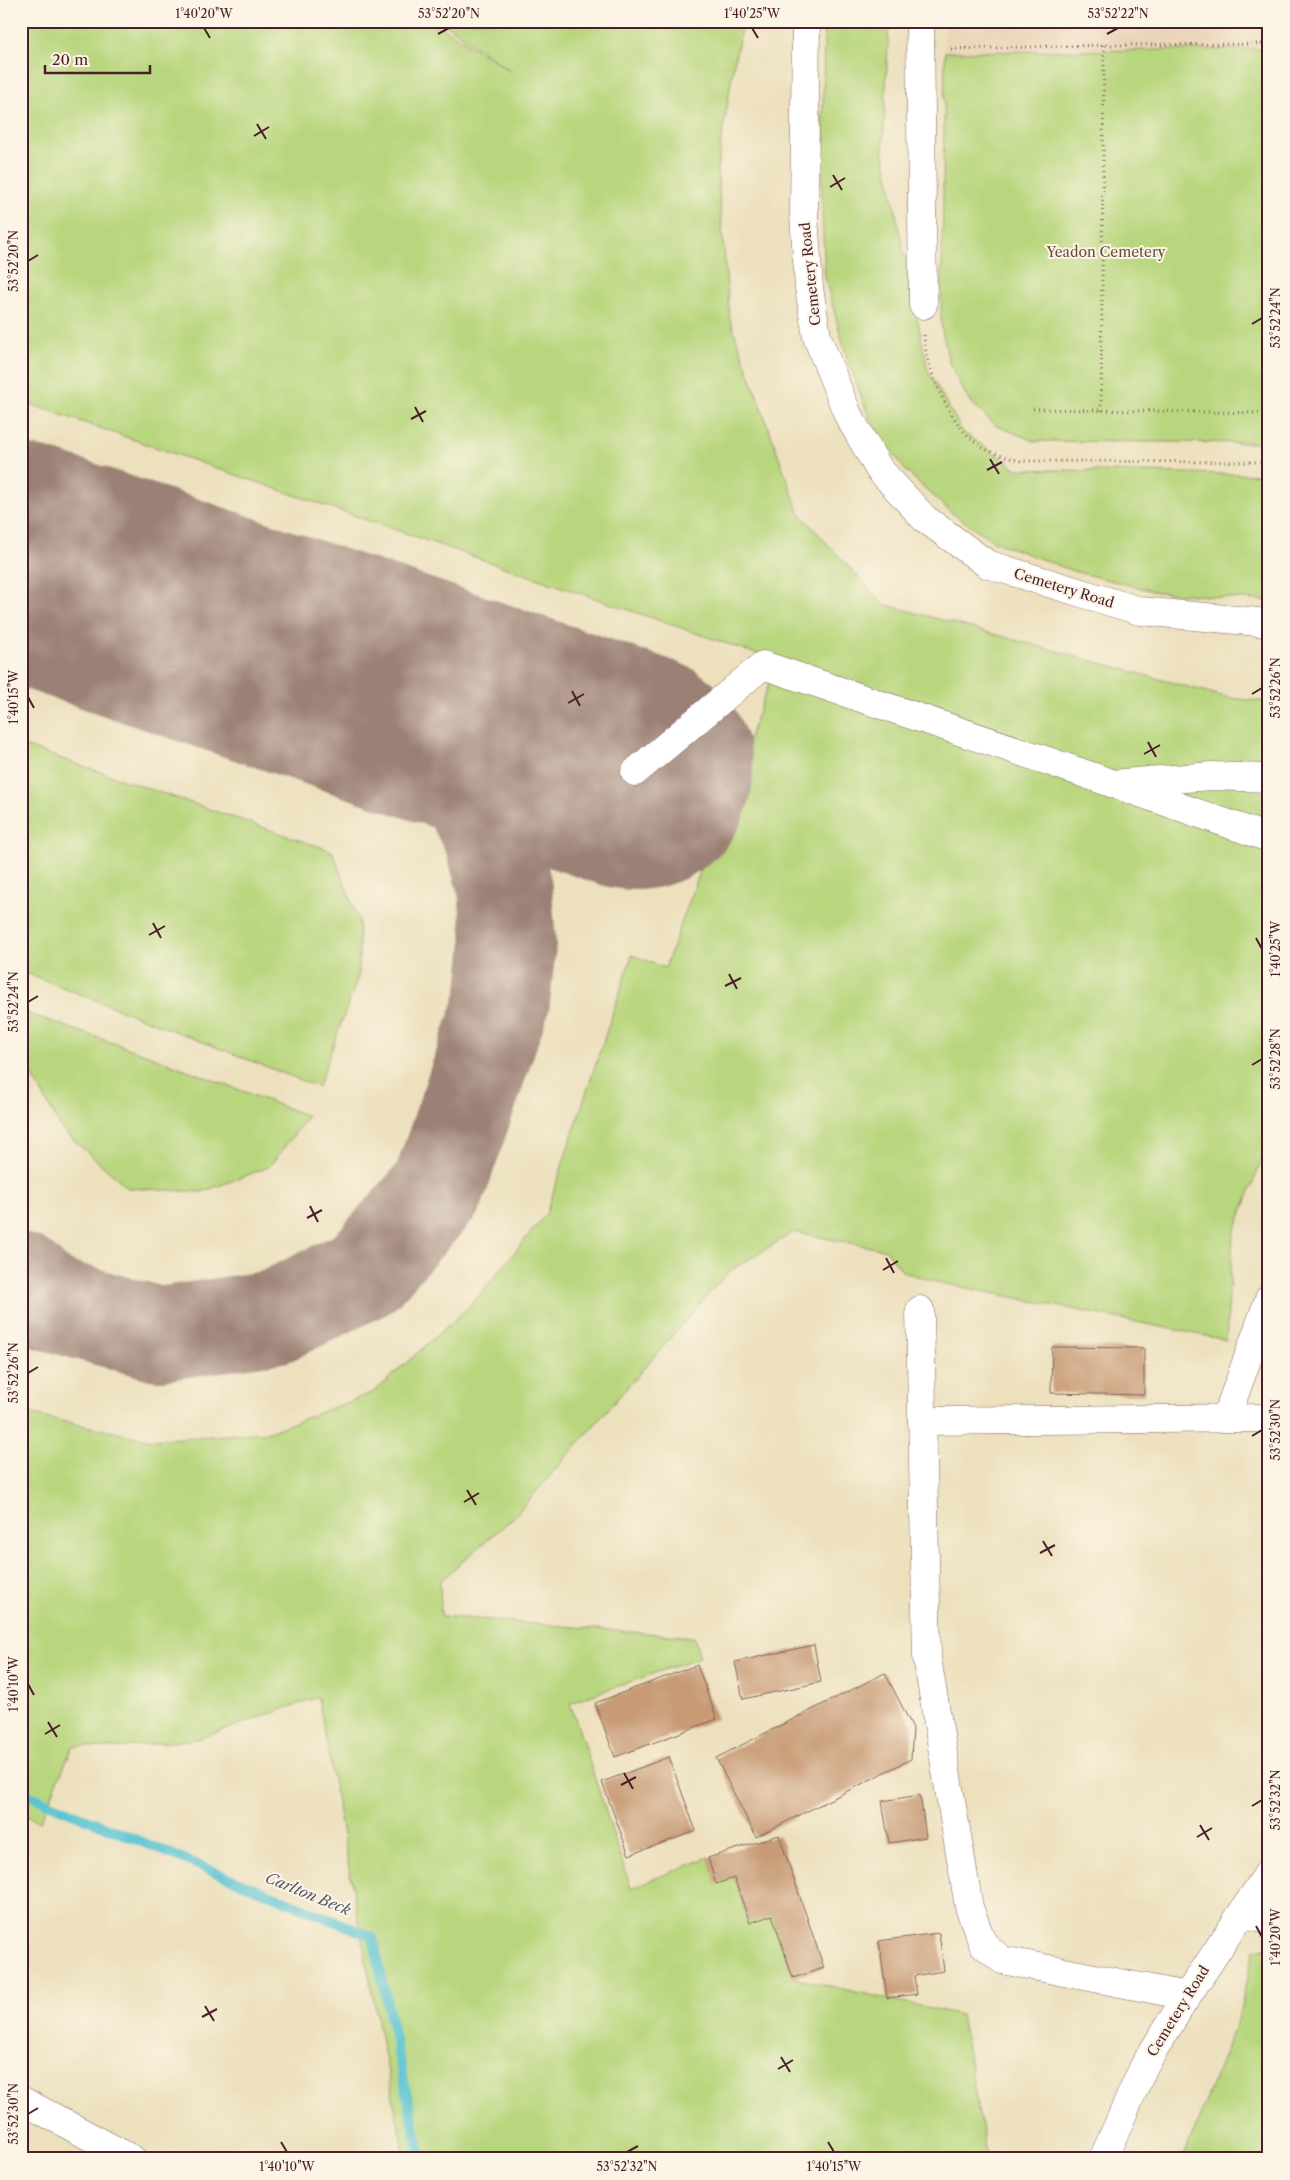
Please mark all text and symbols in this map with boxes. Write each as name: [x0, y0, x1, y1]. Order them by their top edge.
text: 1°40'20"W: [175, 6, 234, 21]
text: 53°52'20"N: [418, 6, 480, 21]
text: 1°40'25"W: [724, 6, 781, 21]
text: 53°52'22"N: [1087, 6, 1149, 21]
scale bar: [45, 42, 150, 74]
text: 20 m: [52, 50, 88, 69]
street label: Cemetery Road: [796, 221, 824, 327]
text: 53°52'20"N: [6, 230, 21, 292]
park label: Yeadon Cemetery: [1045, 243, 1166, 261]
text: 53°52'24"N: [1268, 287, 1283, 349]
street label: Cemetery Road: [1012, 564, 1117, 612]
text: 53°52'26"N: [1268, 657, 1283, 719]
text: 1°40'15"W: [6, 669, 21, 724]
text: 1°40'25"W: [1268, 920, 1283, 977]
text: 53°52'24"N: [6, 971, 21, 1033]
text: 53°52'28"N: [1268, 1028, 1283, 1090]
text: 53°52'26"N: [6, 1342, 21, 1404]
text: 53°52'30"N: [1268, 1399, 1283, 1461]
text: 1°40'10"W: [6, 1655, 21, 1712]
text: 53°52'32"N: [1268, 1769, 1283, 1830]
water label: Carlton Beck: [263, 1868, 354, 1919]
text: 1°40'20"W: [1268, 1907, 1283, 1966]
street label: Cemetery Road: [1143, 1962, 1213, 2060]
text: 53°52'30"N: [6, 2083, 21, 2145]
text: 1°40'10"W: [259, 2159, 316, 2174]
text: 53°52'32"N: [597, 2159, 658, 2174]
text: 1°40'15"W: [807, 2159, 862, 2174]

